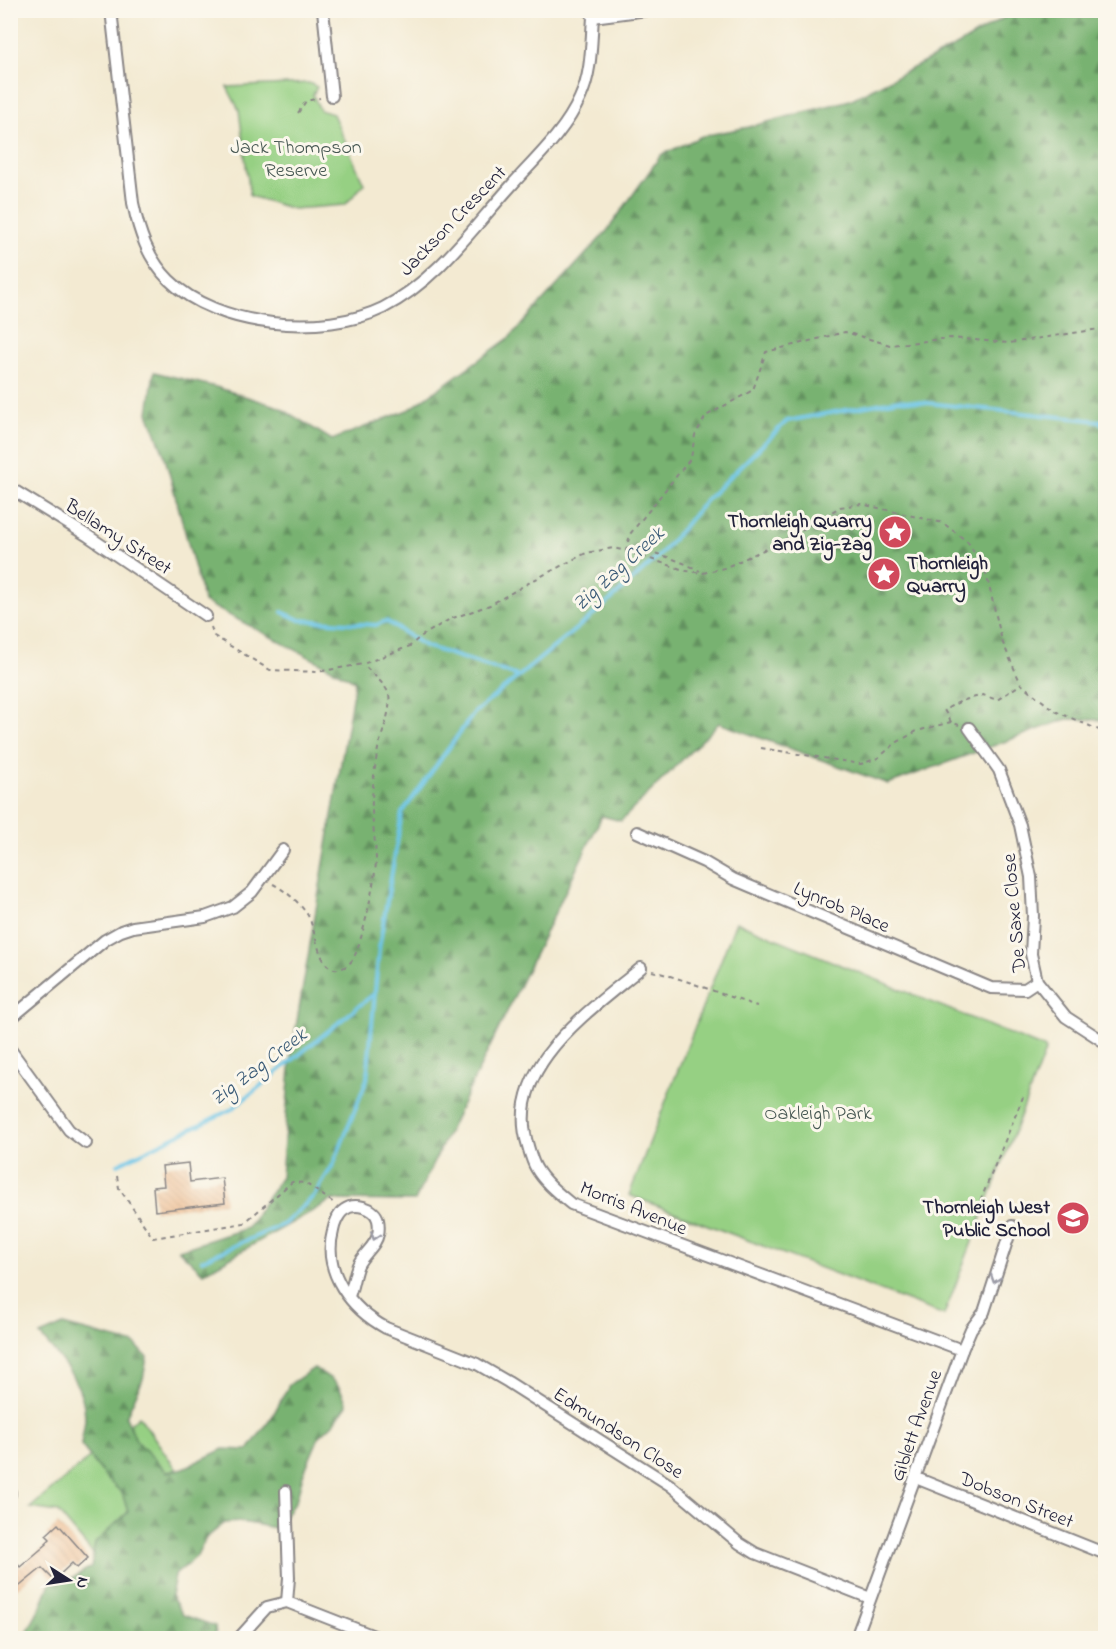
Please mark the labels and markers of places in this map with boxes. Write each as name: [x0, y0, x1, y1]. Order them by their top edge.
place label: Thornleigh Quarry and Zig-Zag: [727, 508, 872, 561]
place icon: Thornleigh Quarry and Zig-Zag: [877, 514, 913, 550]
place label: Thornleigh Quarry: [907, 550, 988, 603]
place icon: Thornleigh Quarry: [866, 556, 902, 592]
place label: Thornleigh West Public School: [923, 1194, 1050, 1246]
school or university icon: Thornleigh West Public School: [1055, 1200, 1091, 1236]

